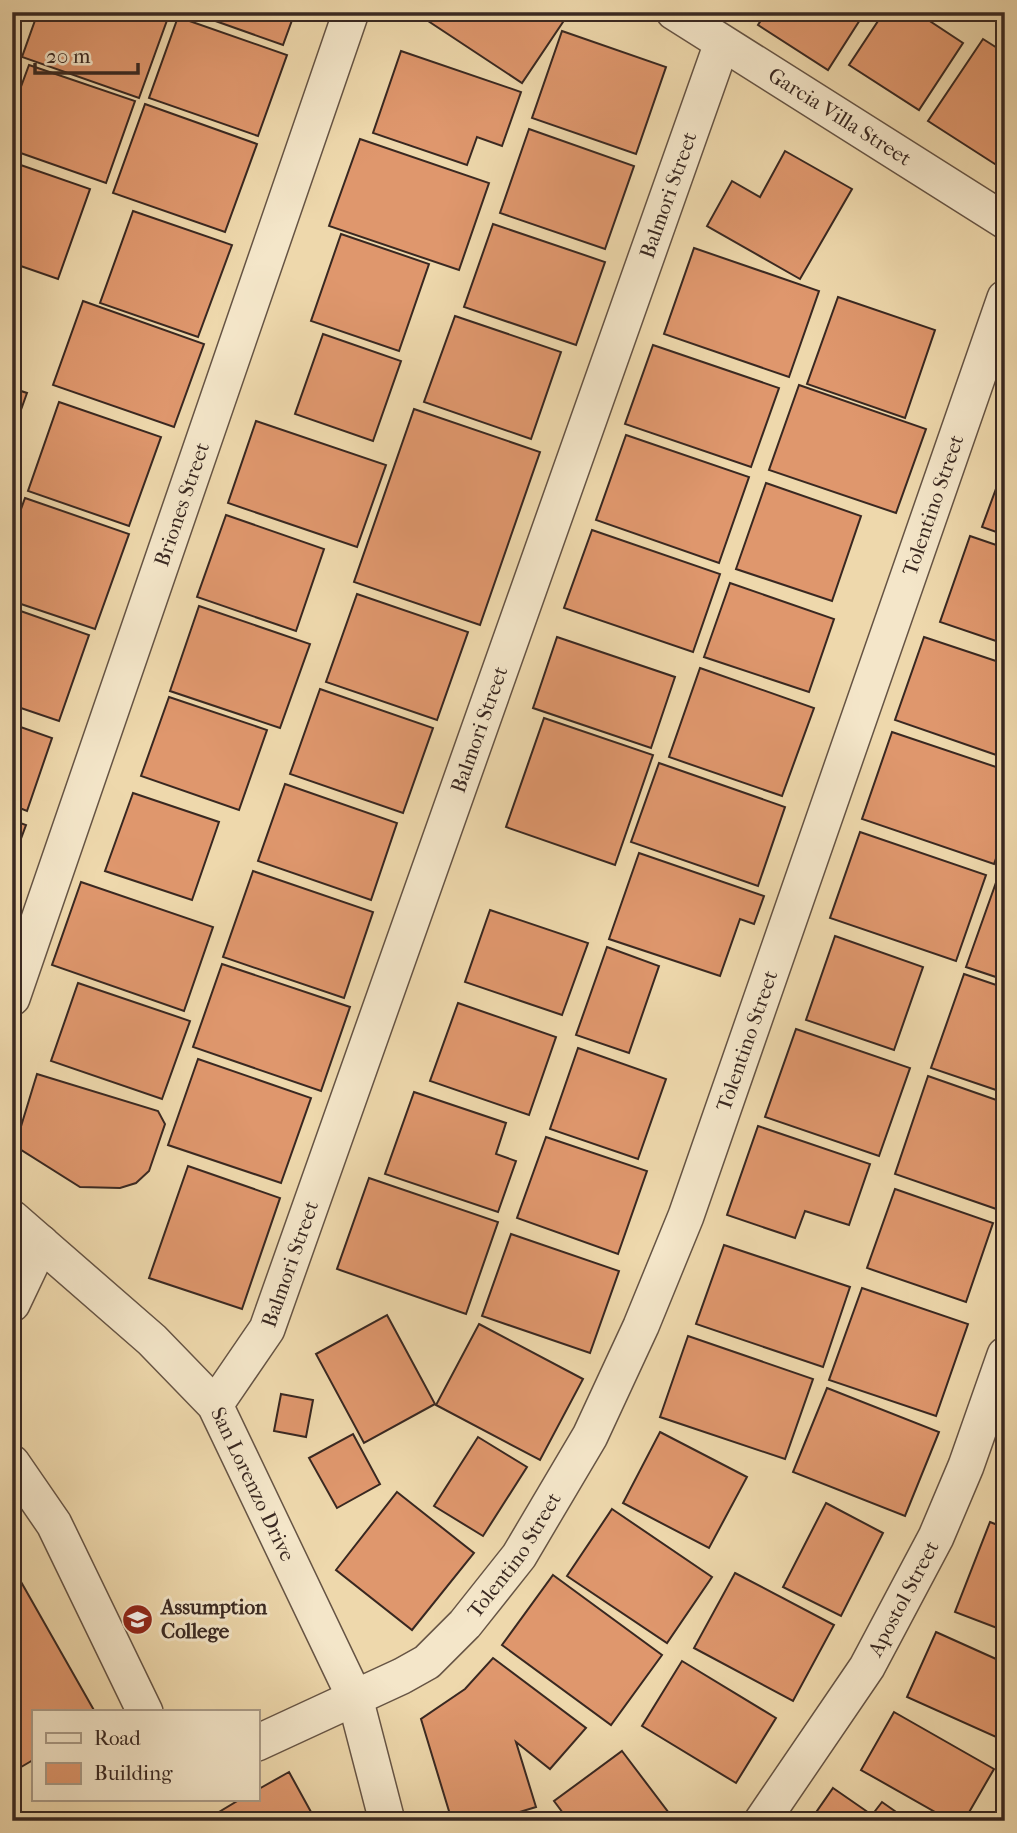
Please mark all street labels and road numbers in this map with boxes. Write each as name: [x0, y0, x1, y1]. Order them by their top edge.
street label: Garcia Villa Street: [764, 63, 916, 171]
street label: Balmori Street: [635, 128, 702, 261]
street label: Tolentino Street: [898, 431, 969, 579]
street label: Briones Street: [149, 439, 214, 569]
street label: Balmori Street: [446, 663, 513, 796]
street label: Tolentino Street: [711, 967, 783, 1114]
street label: Balmori Street: [257, 1197, 324, 1330]
street label: San Lorenzo Drive: [206, 1403, 300, 1565]
street label: Tolentino Street: [463, 1488, 566, 1623]
street label: Apostol Street: [862, 1536, 944, 1661]

